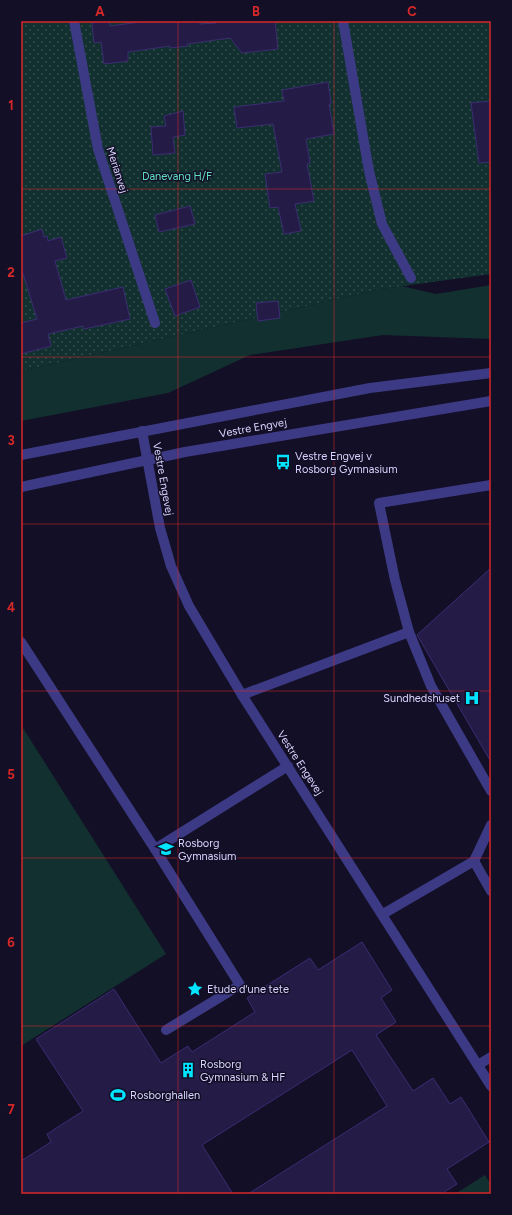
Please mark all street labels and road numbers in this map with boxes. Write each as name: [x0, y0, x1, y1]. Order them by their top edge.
street label: Merianvej: [103, 145, 131, 195]
street label: Vestre Engvej: [218, 416, 288, 440]
street label: Vestre Engevej: [150, 441, 176, 517]
street label: Vestre Engevej: [274, 728, 326, 798]

